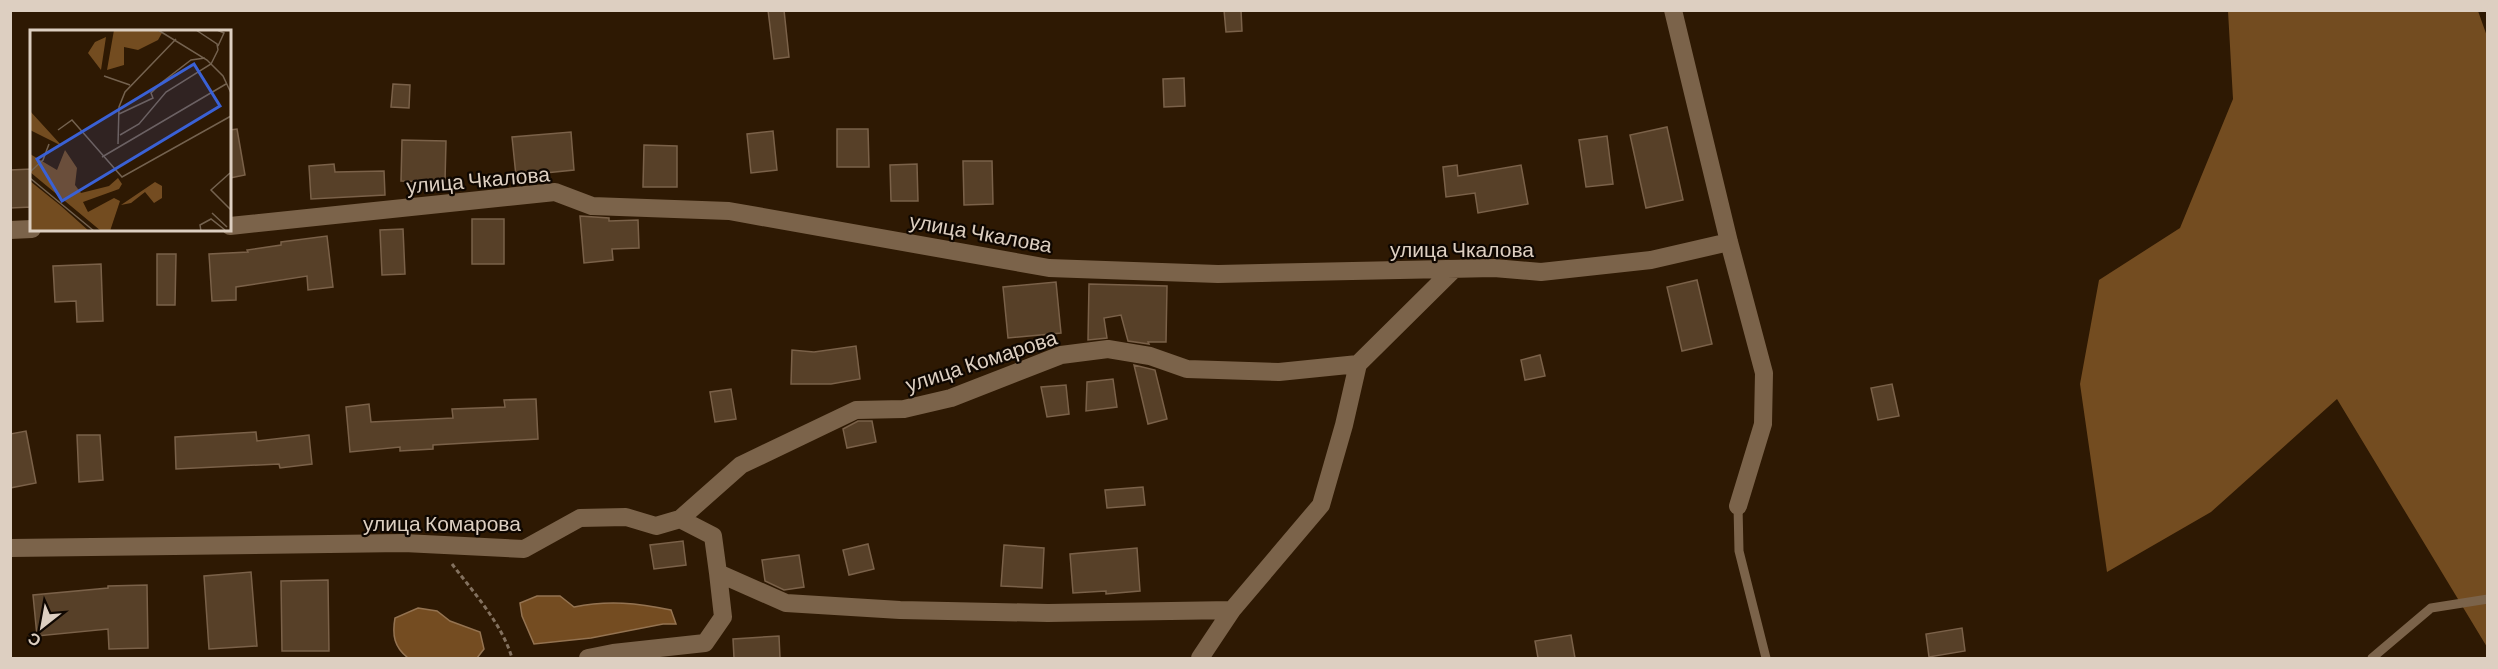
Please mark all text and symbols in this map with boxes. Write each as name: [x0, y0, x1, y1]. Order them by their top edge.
inset map: [30, 30, 231, 231]
street label: улица Чкалова: [405, 160, 551, 198]
street label: улица Чкалова: [908, 207, 1054, 257]
street label: улица Чкалова: [1390, 236, 1534, 261]
street label: улица Комарова: [902, 324, 1060, 396]
street label: улица Комарова: [363, 510, 521, 535]
north arrow: [12, 597, 72, 657]
text: С: [24, 629, 44, 651]

